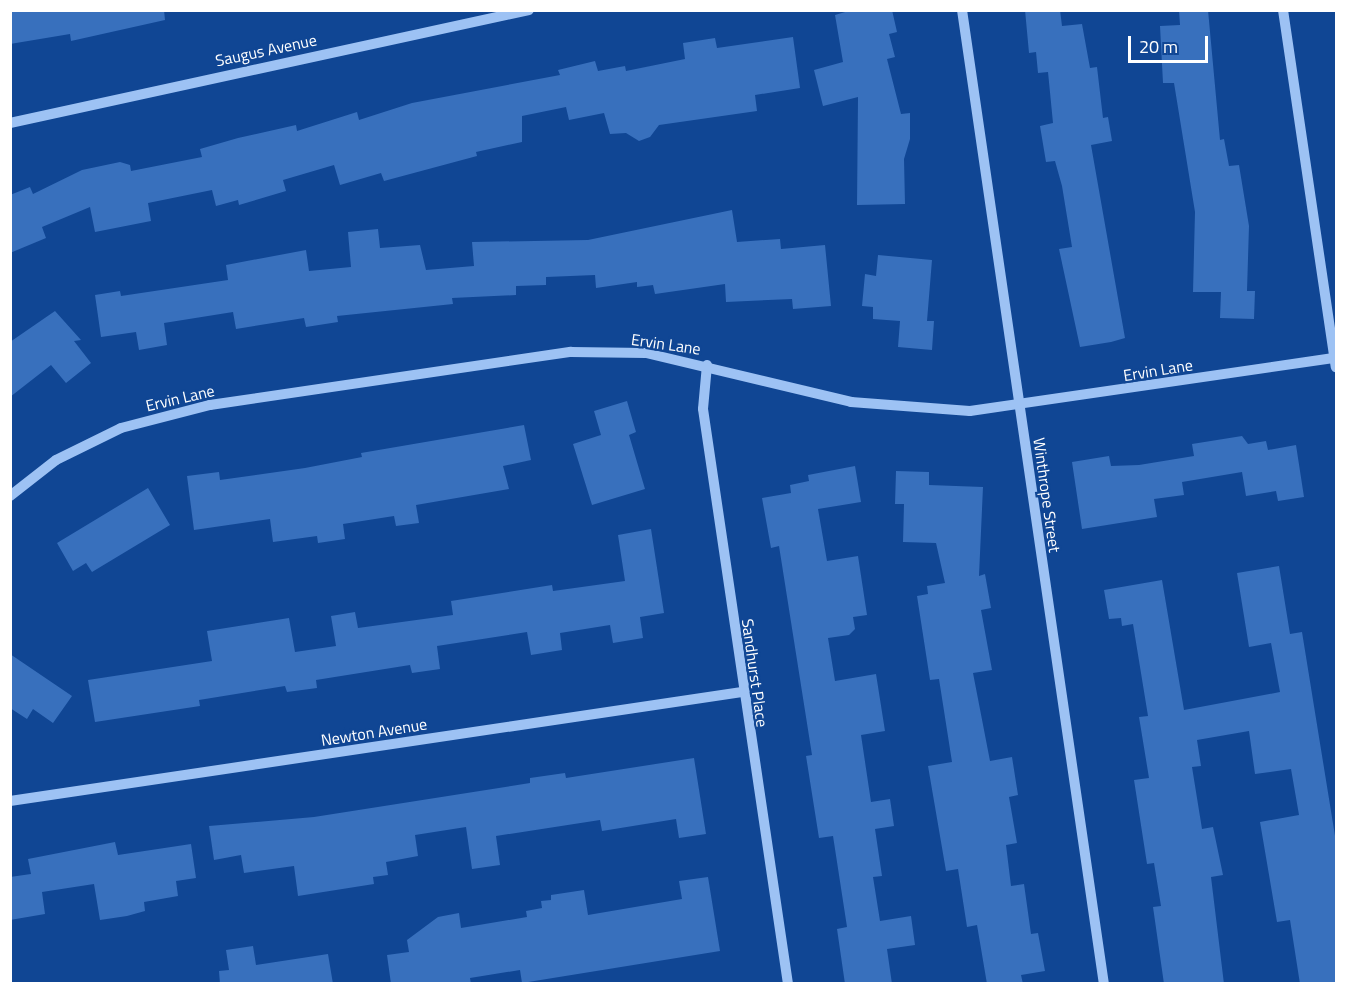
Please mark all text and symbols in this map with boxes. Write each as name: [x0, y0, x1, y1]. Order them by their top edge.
scale bar: [1131, 24, 1210, 62]
street label: Saugus Avenue: [214, 30, 318, 70]
text: 20 m: [1139, 33, 1178, 60]
street label: Ervin Lane: [630, 330, 702, 358]
street label: Ervin Lane: [1122, 355, 1194, 385]
street label: Ervin Lane: [144, 381, 216, 415]
street label: Winthrope Street: [1029, 436, 1065, 554]
street label: Sandhurst Place: [738, 618, 772, 728]
street label: Newton Avenue: [320, 714, 428, 750]

